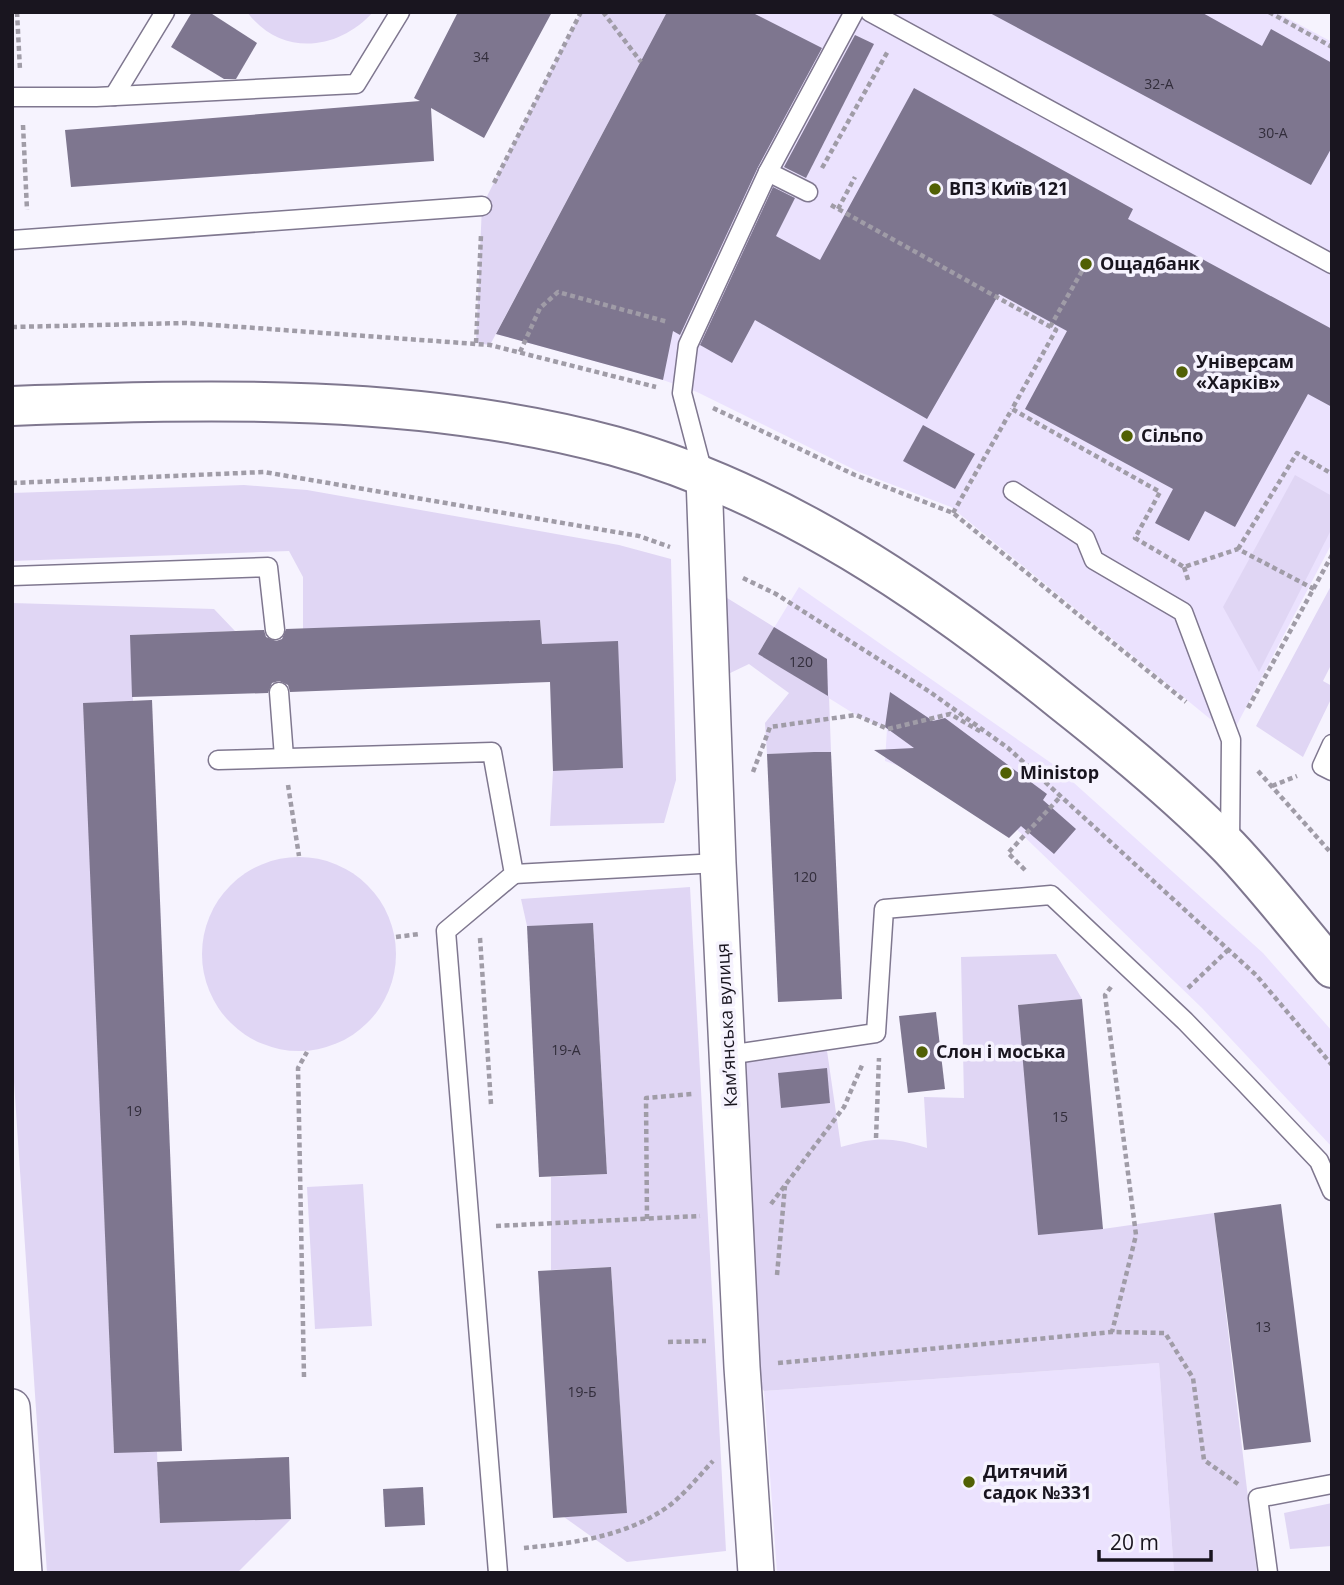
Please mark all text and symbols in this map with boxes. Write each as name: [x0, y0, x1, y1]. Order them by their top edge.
house number: 34: [473, 47, 489, 66]
house number: 32-А: [1144, 74, 1174, 93]
house number: 30-А: [1258, 123, 1288, 142]
place label: ВПЗ Київ 121: [949, 176, 1068, 200]
marker: ВПЗ Київ 121: [927, 181, 943, 197]
place label: Ощадбанк: [1100, 251, 1201, 275]
marker: Ощадбанк: [1078, 256, 1094, 272]
place label: Універсам «Харків»: [1196, 349, 1294, 394]
marker: Універсам «Харків»: [1174, 364, 1190, 380]
place label: Сільпо: [1141, 423, 1204, 447]
marker: Сільпо: [1119, 428, 1135, 444]
house number: 120: [789, 652, 813, 671]
place label: Ministop: [1020, 760, 1099, 784]
marker: Ministop: [998, 765, 1014, 781]
house number: 120: [793, 867, 817, 886]
street label: Камʼянська вулиця: [710, 942, 742, 1108]
place label: Слон і моська: [936, 1039, 1066, 1063]
house number: 19-А: [551, 1040, 581, 1059]
marker: Слон і моська: [914, 1044, 930, 1060]
house number: 19: [126, 1101, 142, 1120]
house number: 15: [1052, 1107, 1068, 1126]
house number: 13: [1255, 1317, 1271, 1336]
house number: 19-Б: [567, 1382, 597, 1401]
place label: Дитячий садок №331: [983, 1459, 1091, 1504]
marker: Дитячий садок №331: [961, 1474, 977, 1490]
scale bar: [1099, 1518, 1211, 1562]
text: 20 m: [1110, 1528, 1159, 1556]

